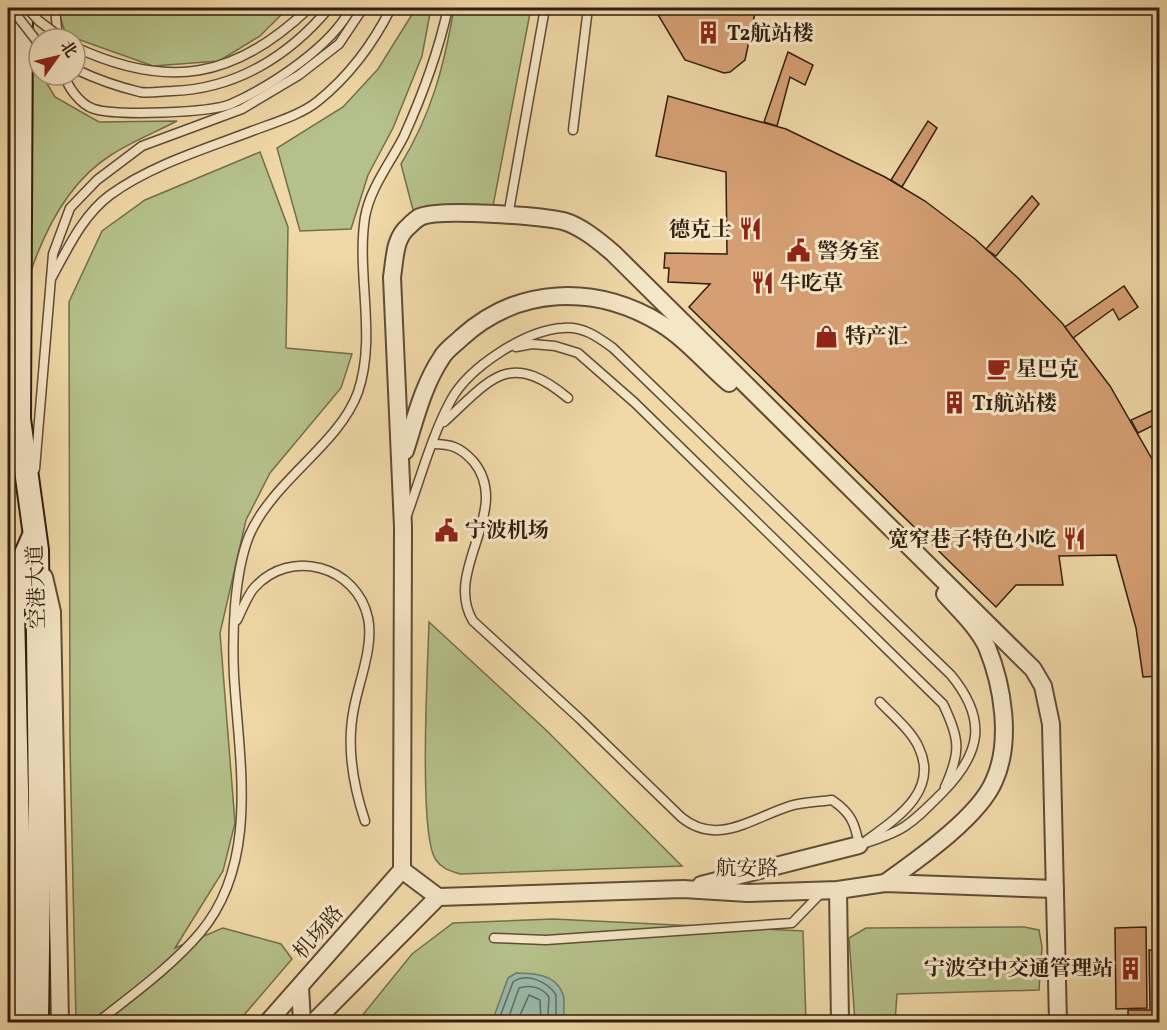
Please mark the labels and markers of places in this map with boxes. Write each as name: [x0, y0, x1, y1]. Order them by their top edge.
building icon: T2航站楼: [696, 20, 722, 46]
place label: T2航站楼: [727, 20, 813, 49]
place label: 德克士: [669, 216, 732, 245]
restaurant icon: 德克士: [737, 216, 763, 242]
public building icon: 警务室: [786, 238, 812, 264]
place label: 警务室: [817, 238, 880, 267]
restaurant icon: 牛吃草: [749, 270, 775, 296]
place label: 牛吃草: [780, 270, 843, 299]
shop icon: 特产汇: [814, 323, 840, 349]
place label: 特产汇: [845, 323, 908, 352]
cafe icon: 星巴克: [985, 356, 1011, 382]
place label: 星巴克: [1016, 356, 1079, 385]
building icon: T1航站楼: [941, 390, 967, 416]
place label: T1航站楼: [972, 390, 1056, 419]
public building icon: 宁波机场: [434, 517, 460, 543]
place label: 宁波机场: [465, 517, 549, 546]
place label: 宽窄巷子特色小吃: [888, 526, 1056, 555]
restaurant icon: 宽窄巷子特色小吃: [1061, 526, 1087, 552]
place label: 宁波空中交通管理站: [924, 955, 1113, 984]
building icon: 宁波空中交通管理站: [1118, 955, 1144, 981]

